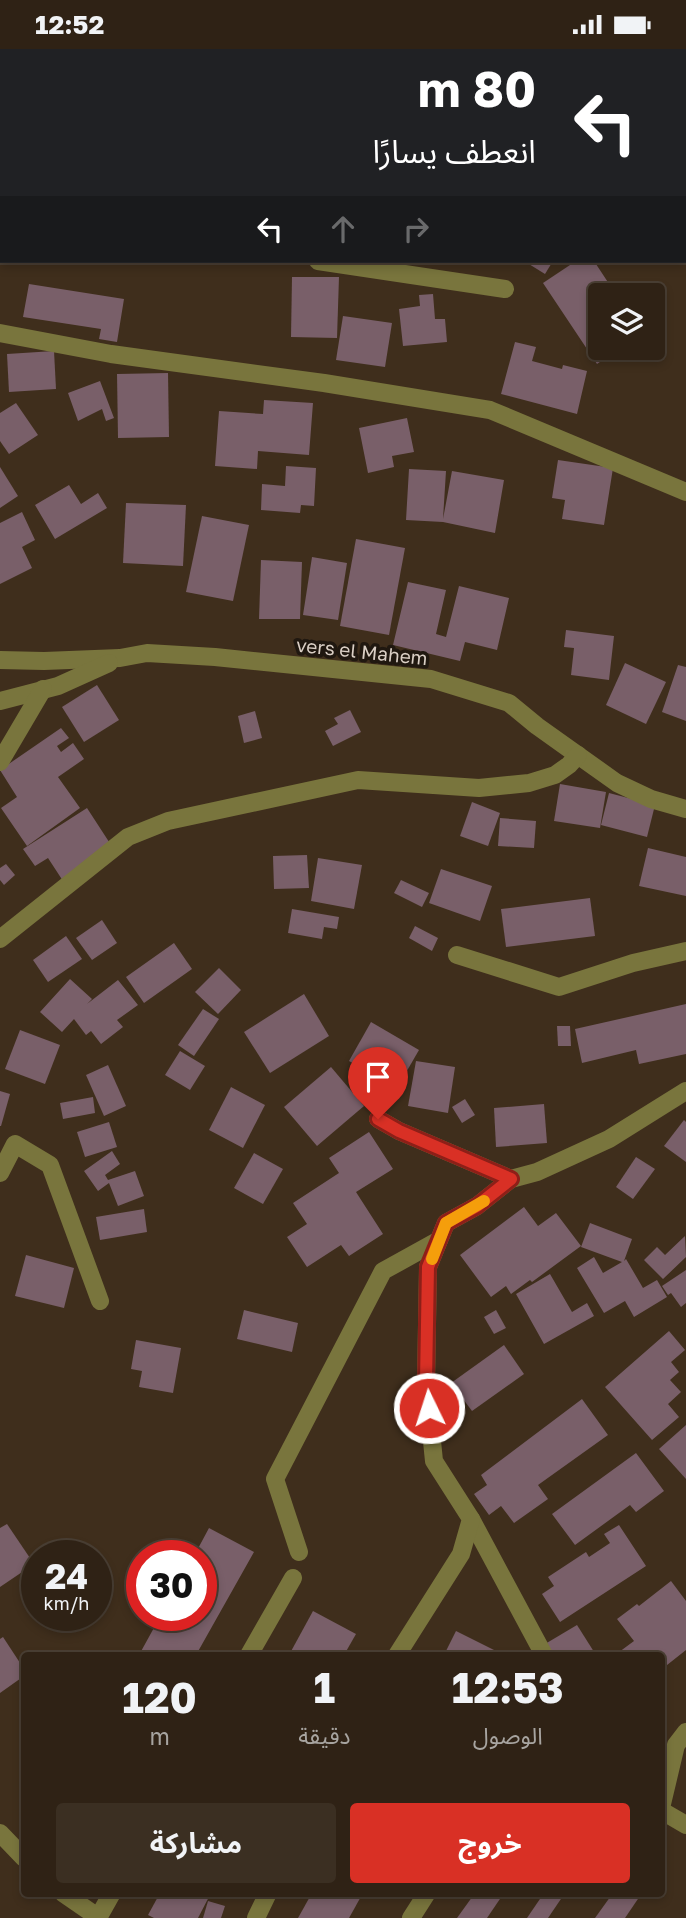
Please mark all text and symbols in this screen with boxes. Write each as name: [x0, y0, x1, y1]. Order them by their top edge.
text: 12:52: [35, 9, 104, 40]
text: 80 m: [418, 59, 536, 118]
icon: left: [560, 77, 651, 168]
text: انعطف يسارًا: [373, 132, 536, 170]
icon: left: [251, 210, 289, 248]
icon: ahead: [324, 210, 362, 248]
icon: right: [397, 210, 435, 248]
map controls: [588, 283, 665, 360]
button: layers: [588, 283, 665, 360]
street label: vers el Mahem: [295, 633, 429, 669]
pin: [348, 1047, 408, 1119]
icon: arrive: [359, 1058, 397, 1096]
position arrow: [392, 1371, 466, 1445]
speed limit sign: 30: [126, 1540, 217, 1631]
text: 24: [45, 1555, 88, 1597]
text: km/h: [44, 1592, 89, 1614]
text: 1: [314, 1662, 335, 1712]
text: 12:53: [452, 1662, 564, 1712]
text: 120: [122, 1672, 197, 1722]
text: دقيقة: [298, 1721, 351, 1749]
text: الوصول: [473, 1721, 543, 1749]
text: m: [149, 1722, 170, 1750]
button: مشاركة: [56, 1803, 336, 1883]
button: خروج: [350, 1803, 630, 1883]

